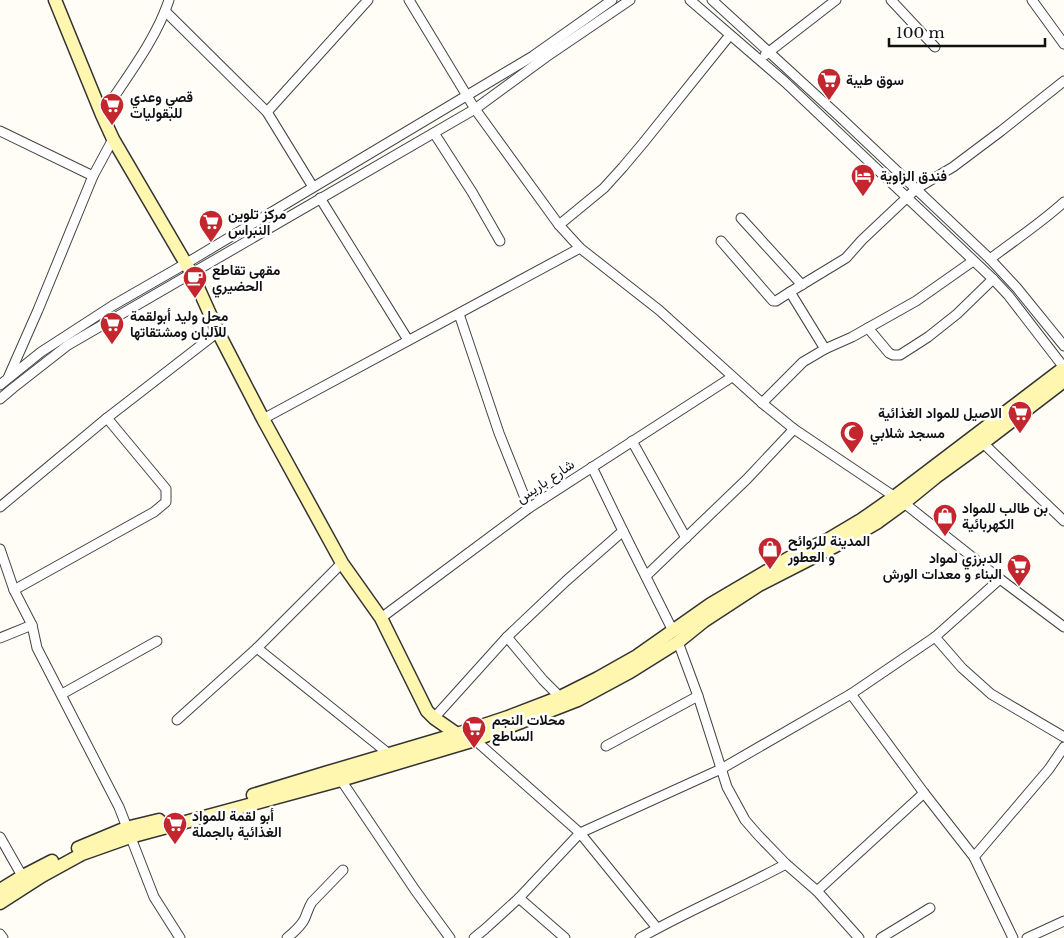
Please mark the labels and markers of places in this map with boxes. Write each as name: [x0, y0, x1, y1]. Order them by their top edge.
supermarket icon: سوق طيبة: [816, 67, 842, 101]
place label: سوق طيبة: [846, 71, 904, 89]
place label: قصي وعدي للبقوليات: [130, 88, 193, 122]
supermarket icon: قصي وعدي للبقوليات: [99, 92, 125, 126]
hotel icon: فندق الزاوية: [850, 163, 876, 197]
place label: فندق الزاوية: [880, 167, 947, 185]
place label: مركز تلوين النبراس: [228, 205, 287, 239]
supermarket icon: مركز تلوين النبراس: [198, 209, 224, 243]
place label: مقهى تقاطع الحضيري: [212, 261, 281, 298]
cafe icon: مقهى تقاطع الحضيري: [182, 265, 208, 299]
place label: محل وليد أبولقمة للآلبان ومشتقاتها: [130, 307, 229, 341]
supermarket icon: محل وليد أبولقمة للآلبان ومشتقاتها: [99, 311, 125, 345]
supermarket icon: الاصيل للمواد الغذائية: [1007, 400, 1033, 434]
place label: الاصيل للمواد الغذائية: [878, 404, 1002, 422]
mosque icon: مسجد شلابي: [839, 420, 865, 454]
place label: مسجد شلابي: [870, 424, 945, 445]
place label: بن طالب للمواد الكهربائية: [962, 499, 1048, 533]
shop icon: بن طالب للمواد الكهربائية: [932, 503, 958, 537]
place label: المدينة للروائح و العطور: [787, 532, 870, 566]
shop icon: المدينة للروائح و العطور: [757, 536, 783, 570]
place label: الدبرزي لمواد البناء و معدات الورش: [883, 549, 1002, 583]
supermarket icon: الدبرزي لمواد البناء و معدات الورش: [1006, 553, 1032, 587]
place label: محلات النجم الساطع: [492, 711, 565, 746]
supermarket icon: محلات النجم الساطع: [461, 715, 487, 749]
place label: أبو لقمة للمواد الغذائية بالجملة: [192, 807, 282, 841]
supermarket icon: أبو لقمة للمواد الغذائية بالجملة: [162, 811, 188, 845]

